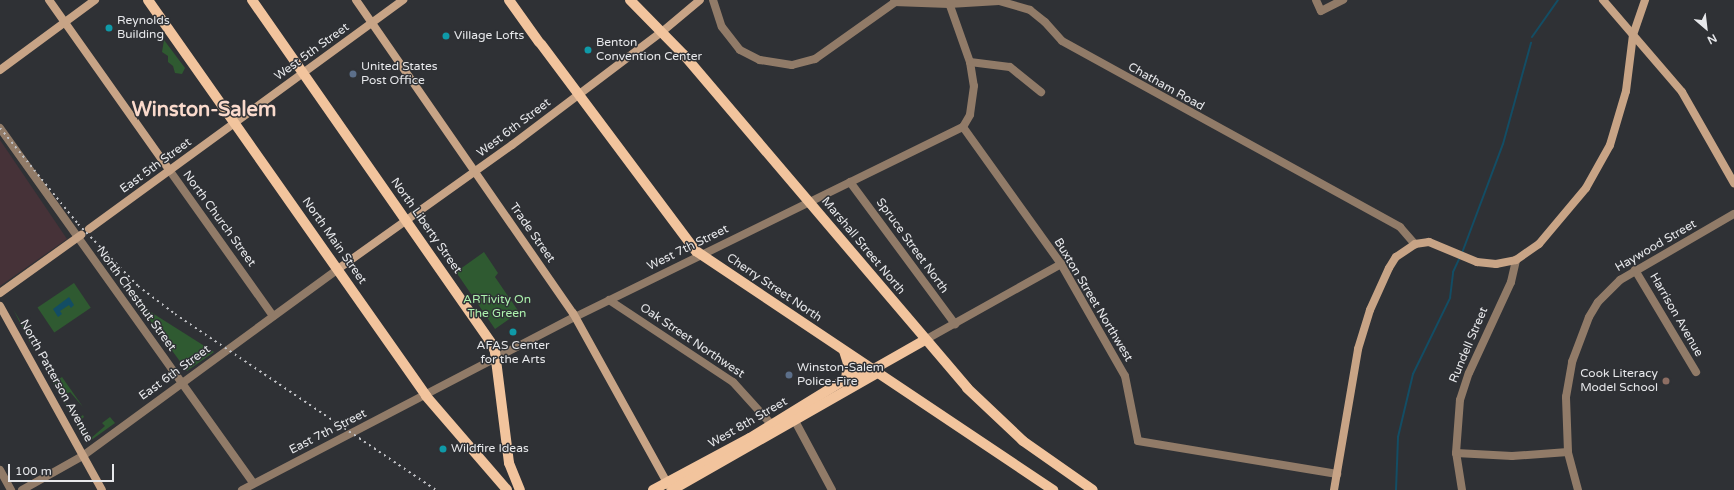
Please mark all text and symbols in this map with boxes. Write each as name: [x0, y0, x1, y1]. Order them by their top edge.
north arrow: [1686, 8, 1726, 48]
place label: Reynolds Building: [117, 14, 170, 42]
street label: West 5th Street: [272, 20, 352, 84]
marker: Reynolds Building: [104, 23, 114, 33]
place label: Village Lofts: [454, 29, 524, 43]
marker: Village Lofts: [441, 31, 451, 41]
text: N: [1705, 31, 1719, 47]
place label: Benton Convention Center: [596, 36, 702, 64]
marker: Benton Convention Center: [583, 45, 593, 55]
place label: United States Post Office: [361, 60, 438, 88]
street label: Chatham Road: [1125, 60, 1207, 114]
marker: United States Post Office: [348, 69, 358, 79]
street label: West 6th Street: [474, 96, 554, 160]
district label: Winston-Salem: [132, 98, 276, 122]
street label: East 5th Street: [118, 135, 194, 197]
street label: North Church Street: [179, 168, 259, 270]
street label: North Liberty Street: [388, 175, 464, 277]
street label: Marshall Street North: [818, 194, 908, 298]
street label: North Main Street: [299, 195, 369, 287]
street label: Spruce Street North: [873, 196, 951, 296]
street label: Trade Street: [506, 200, 558, 266]
street label: Haywood Street: [1613, 217, 1699, 275]
street label: West 7th Street: [645, 222, 731, 274]
street label: Buxton Street Northwest: [1050, 236, 1136, 364]
street label: North Chestnut Street: [93, 244, 179, 354]
street label: Cherry Street North: [724, 251, 824, 325]
street label: Harrison Avenue: [1646, 271, 1706, 359]
park label: ARTivity On The Green: [463, 293, 531, 321]
street label: Oak Street Northwest: [637, 301, 747, 381]
street label: Rundell Street: [1447, 305, 1491, 385]
street label: North Patterson Avenue: [16, 317, 96, 445]
marker: AFAS Center for the Arts: [508, 327, 518, 337]
place label: AFAS Center for the Arts: [476, 339, 550, 367]
street label: East 6th Street: [137, 342, 213, 404]
place label: Winston-Salem Police-Fire: [797, 361, 884, 389]
place label: Cook Literacy Model School: [1580, 367, 1658, 395]
marker: Winston-Salem Police-Fire: [784, 370, 794, 380]
marker: Cook Literacy Model School: [1661, 376, 1671, 386]
street label: West 8th Street: [706, 395, 790, 451]
street label: East 7th Street: [287, 406, 369, 458]
place label: Wildfire Ideas: [451, 442, 529, 456]
marker: Wildfire Ideas: [438, 444, 448, 454]
scale bar: [10, 456, 116, 482]
text: 100 m: [15, 464, 52, 478]

